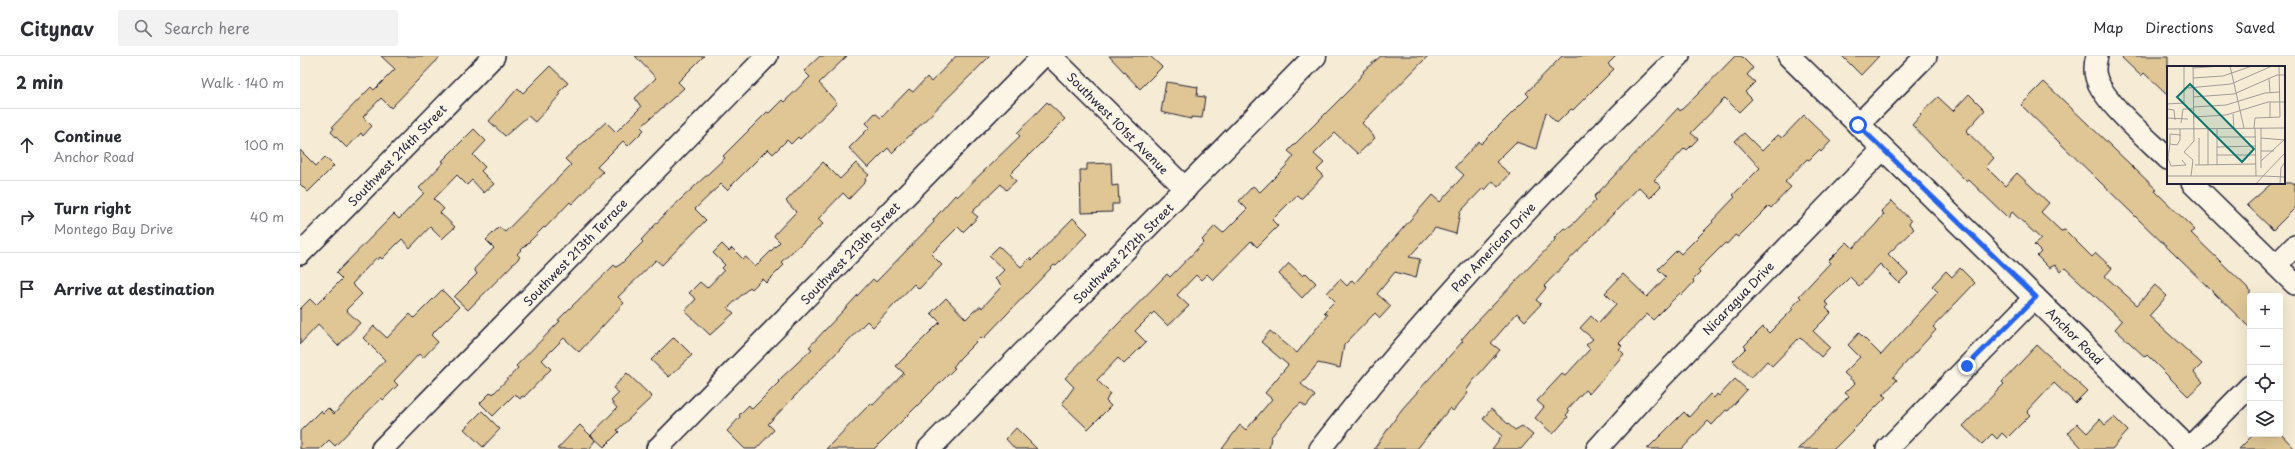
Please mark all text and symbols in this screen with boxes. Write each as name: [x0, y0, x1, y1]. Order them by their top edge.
search box: [118, 10, 398, 46]
text: Citynav: [20, 14, 94, 42]
text: Search here: [164, 16, 250, 39]
icon: search: [132, 17, 154, 39]
text: Map: [2093, 17, 2123, 38]
text: Directions: [2145, 17, 2213, 38]
text: Saved: [2235, 17, 2275, 38]
inset map: [2167, 66, 2285, 184]
street label: Southwest 101st Avenue: [1063, 68, 1173, 178]
text: 2 min: [16, 69, 63, 95]
text: Walk · 140 m: [201, 73, 284, 92]
street label: Southwest 214th Street: [344, 100, 451, 210]
route start: [1849, 116, 1867, 134]
text: Continue: [54, 124, 122, 147]
icon: ahead: [16, 134, 38, 156]
text: 100 m: [244, 135, 284, 154]
text: Anchor Road: [54, 147, 134, 166]
street label: Southwest 213th Terrace: [519, 194, 631, 310]
text: Turn right: [54, 196, 131, 219]
street label: Southwest 213th Street: [796, 198, 904, 308]
street label: Pan American Drive: [1447, 198, 1539, 296]
street label: Southwest 212th Street: [1069, 199, 1177, 307]
icon: right: [16, 206, 38, 228]
text: 40 m: [250, 207, 284, 226]
text: Montego Bay Drive: [54, 219, 173, 238]
street label: Nicaragua Drive: [1698, 257, 1778, 339]
text: Arrive at destination: [54, 277, 215, 300]
icon: arrive: [16, 278, 38, 300]
map controls: [2247, 293, 2283, 437]
button: +: [2247, 293, 2283, 329]
street label: Anchor Road: [2042, 303, 2108, 369]
button: −: [2247, 329, 2283, 365]
route end: [1958, 357, 1976, 375]
button: locate: [2247, 365, 2283, 401]
button: layers: [2247, 401, 2283, 437]

